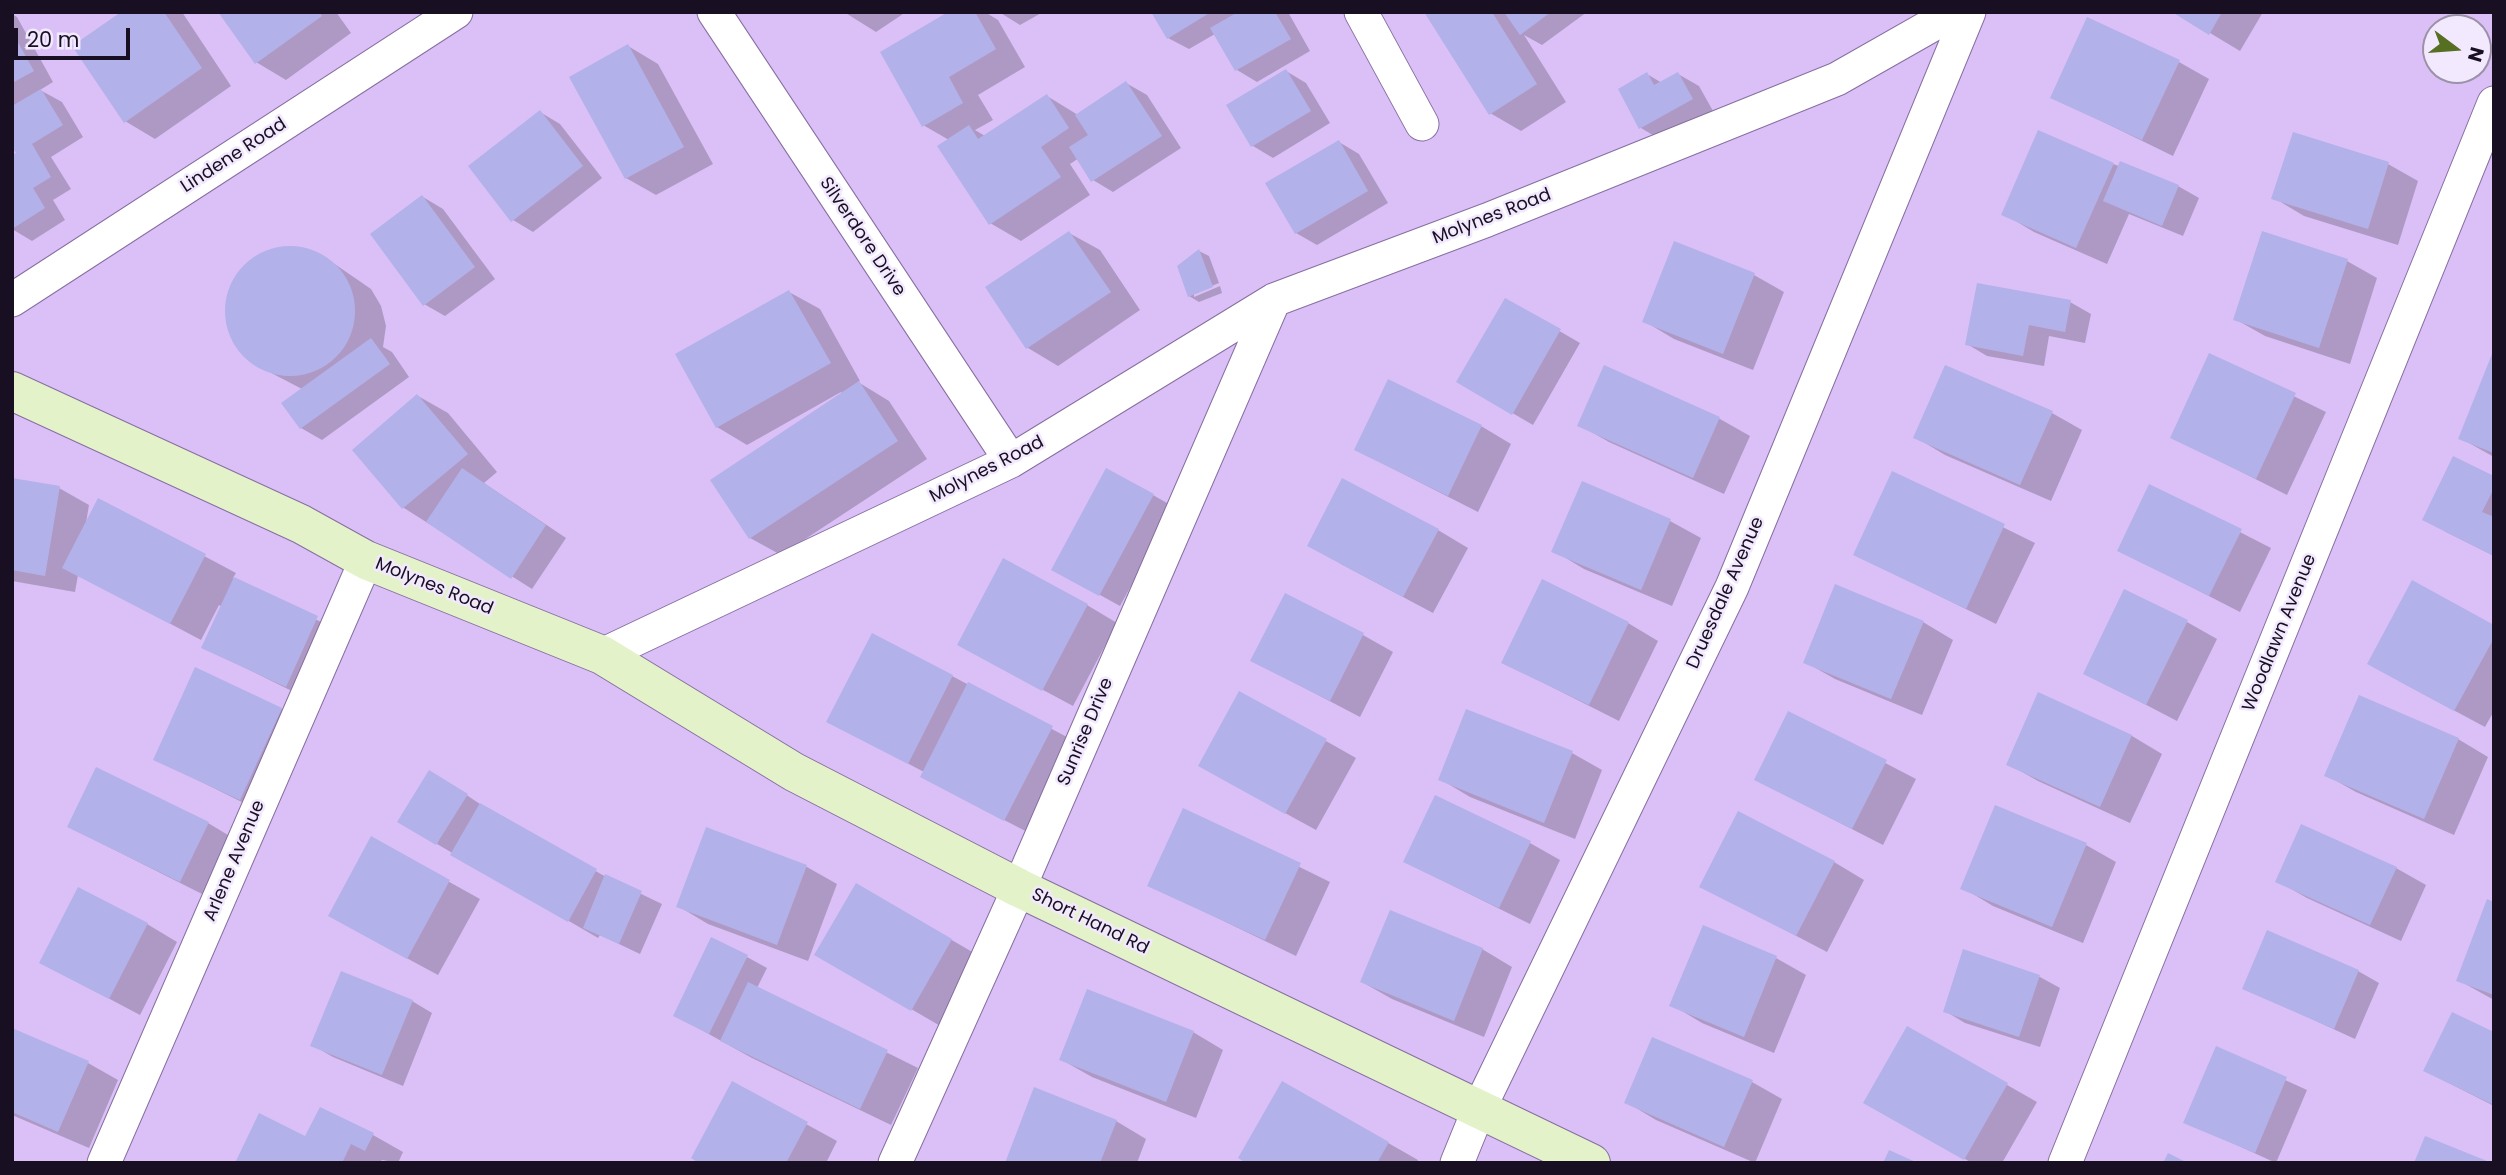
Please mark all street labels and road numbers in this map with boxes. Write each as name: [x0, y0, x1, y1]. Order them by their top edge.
street label: Lindene Road: [177, 114, 291, 198]
street label: Silverdore Drive: [814, 173, 910, 301]
street label: Molynes Road: [1430, 184, 1554, 250]
street label: Molynes Road: [926, 432, 1048, 508]
street label: Druesdale Avenue: [1683, 514, 1769, 672]
street label: Woodlawn Avenue: [2239, 551, 2321, 715]
street label: Molynes Road: [372, 554, 496, 620]
street label: Sunrise Drive: [1054, 675, 1118, 789]
street label: Arlene Avenue: [200, 797, 270, 925]
street label: Short Hand Rd: [1028, 884, 1152, 960]

